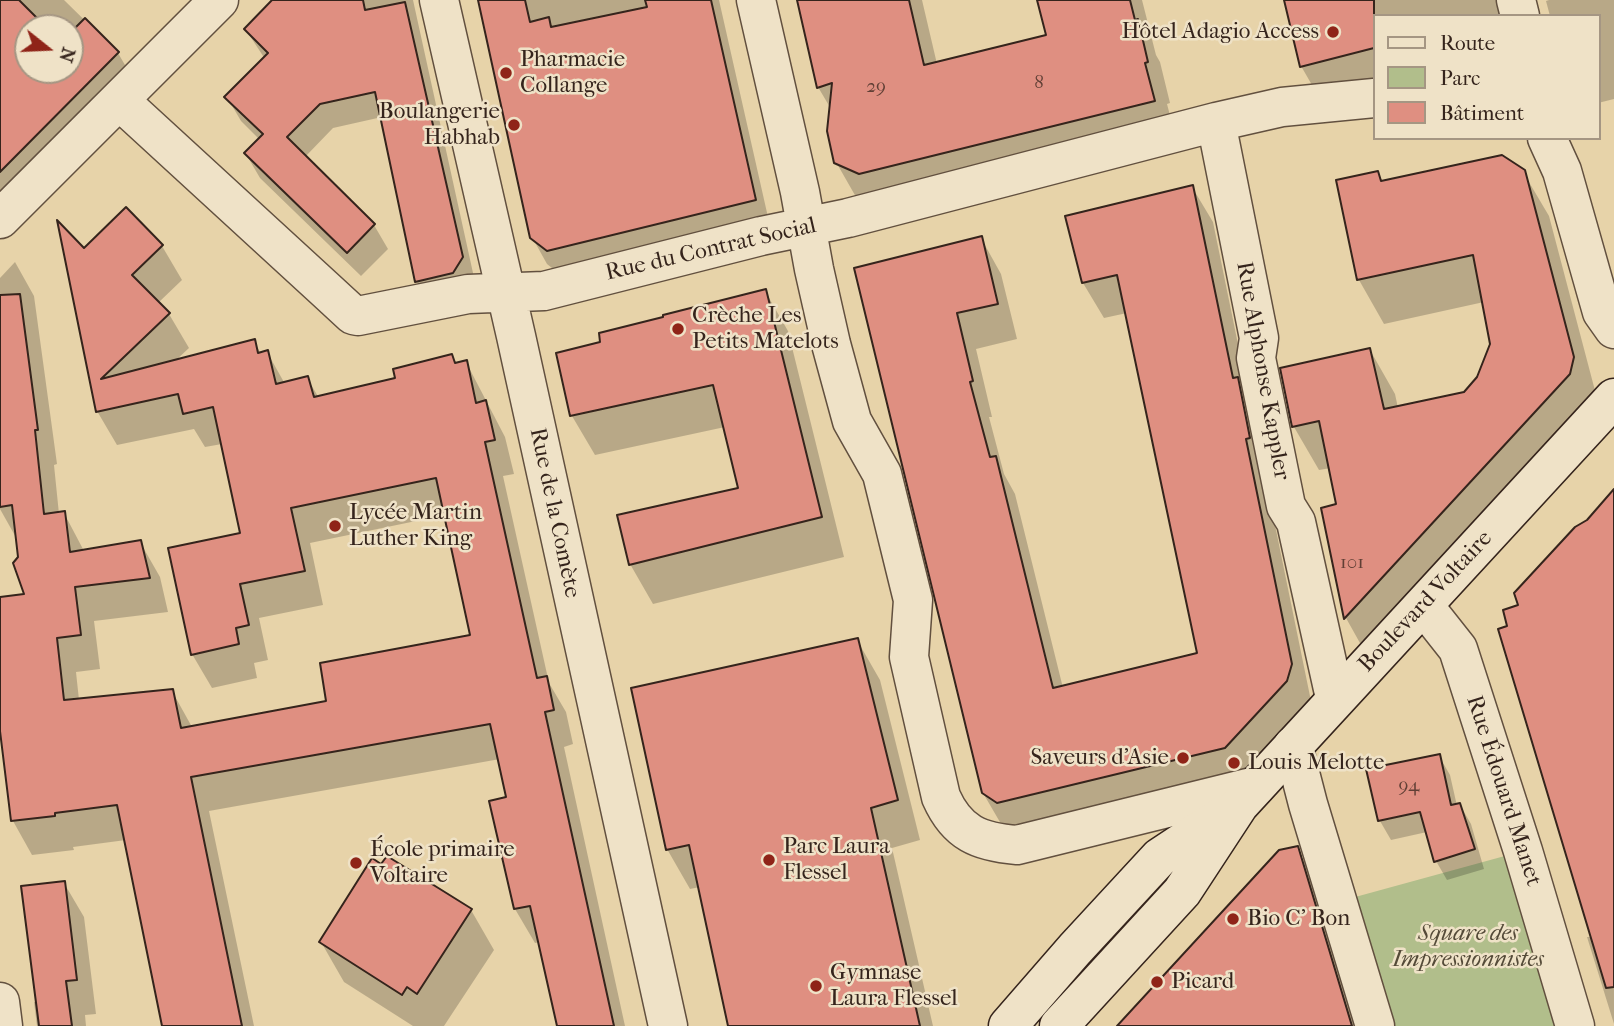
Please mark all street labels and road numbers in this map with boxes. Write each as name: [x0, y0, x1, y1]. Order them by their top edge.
street label: Rue du Contrat Social: [603, 212, 819, 288]
street label: Rue Alphonse Kappler: [1229, 260, 1295, 482]
street label: Rue de la Comète: [522, 425, 586, 601]
street label: Boulevard Voltaire: [1353, 525, 1499, 679]
street label: Rue Édouard Manet: [1459, 692, 1547, 890]

